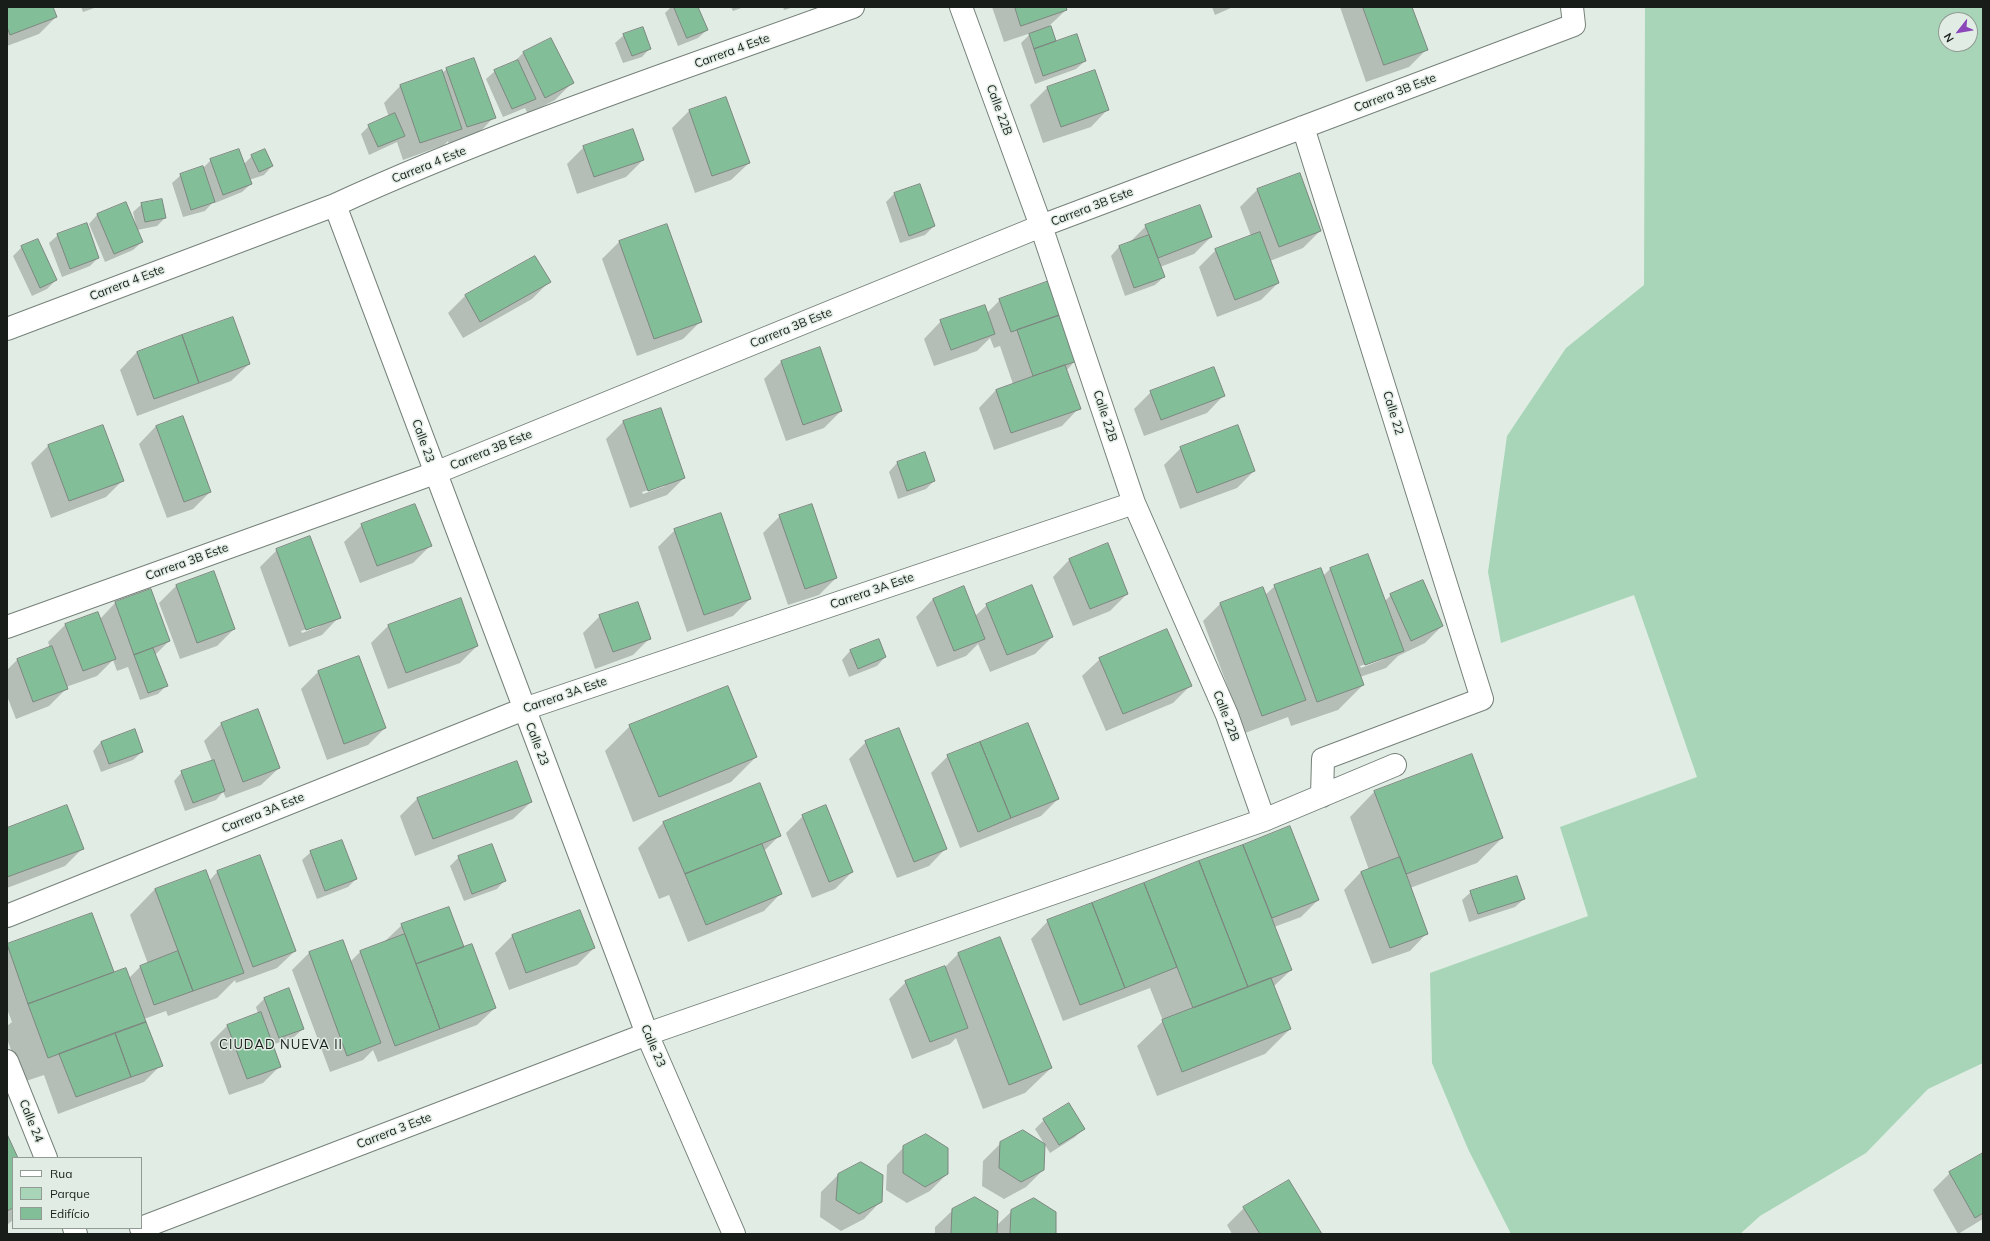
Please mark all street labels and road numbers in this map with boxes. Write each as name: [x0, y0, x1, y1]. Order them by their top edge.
street label: Carrera 4 Este: [692, 31, 772, 71]
street label: Carrera 3B Este: [1352, 71, 1438, 115]
street label: Calle 22B: [983, 83, 1015, 137]
street label: Carrera 4 Este: [390, 144, 468, 186]
street label: Carrera 3B Este: [1049, 185, 1135, 229]
street label: Carrera 4 Este: [88, 262, 166, 304]
street label: Carrera 3B Este: [748, 305, 834, 351]
street label: Calle 22B: [1090, 389, 1120, 443]
street label: Calle 22: [1380, 389, 1406, 437]
street label: Calle 23: [409, 417, 437, 465]
street label: Carrera 3B Este: [448, 427, 534, 473]
street label: Carrera 3B Este: [144, 540, 230, 584]
street label: Carrera 3A Este: [828, 570, 916, 612]
street label: Carrera 3A Este: [521, 674, 609, 716]
street label: Calle 22B: [1210, 689, 1242, 743]
street label: Calle 23: [522, 720, 552, 768]
street label: Carrera 3A Este: [220, 790, 306, 836]
street label: Calle 23: [638, 1022, 668, 1070]
street label: Calle 24: [16, 1097, 46, 1145]
street label: Carrera 3 Este: [355, 1110, 433, 1152]

